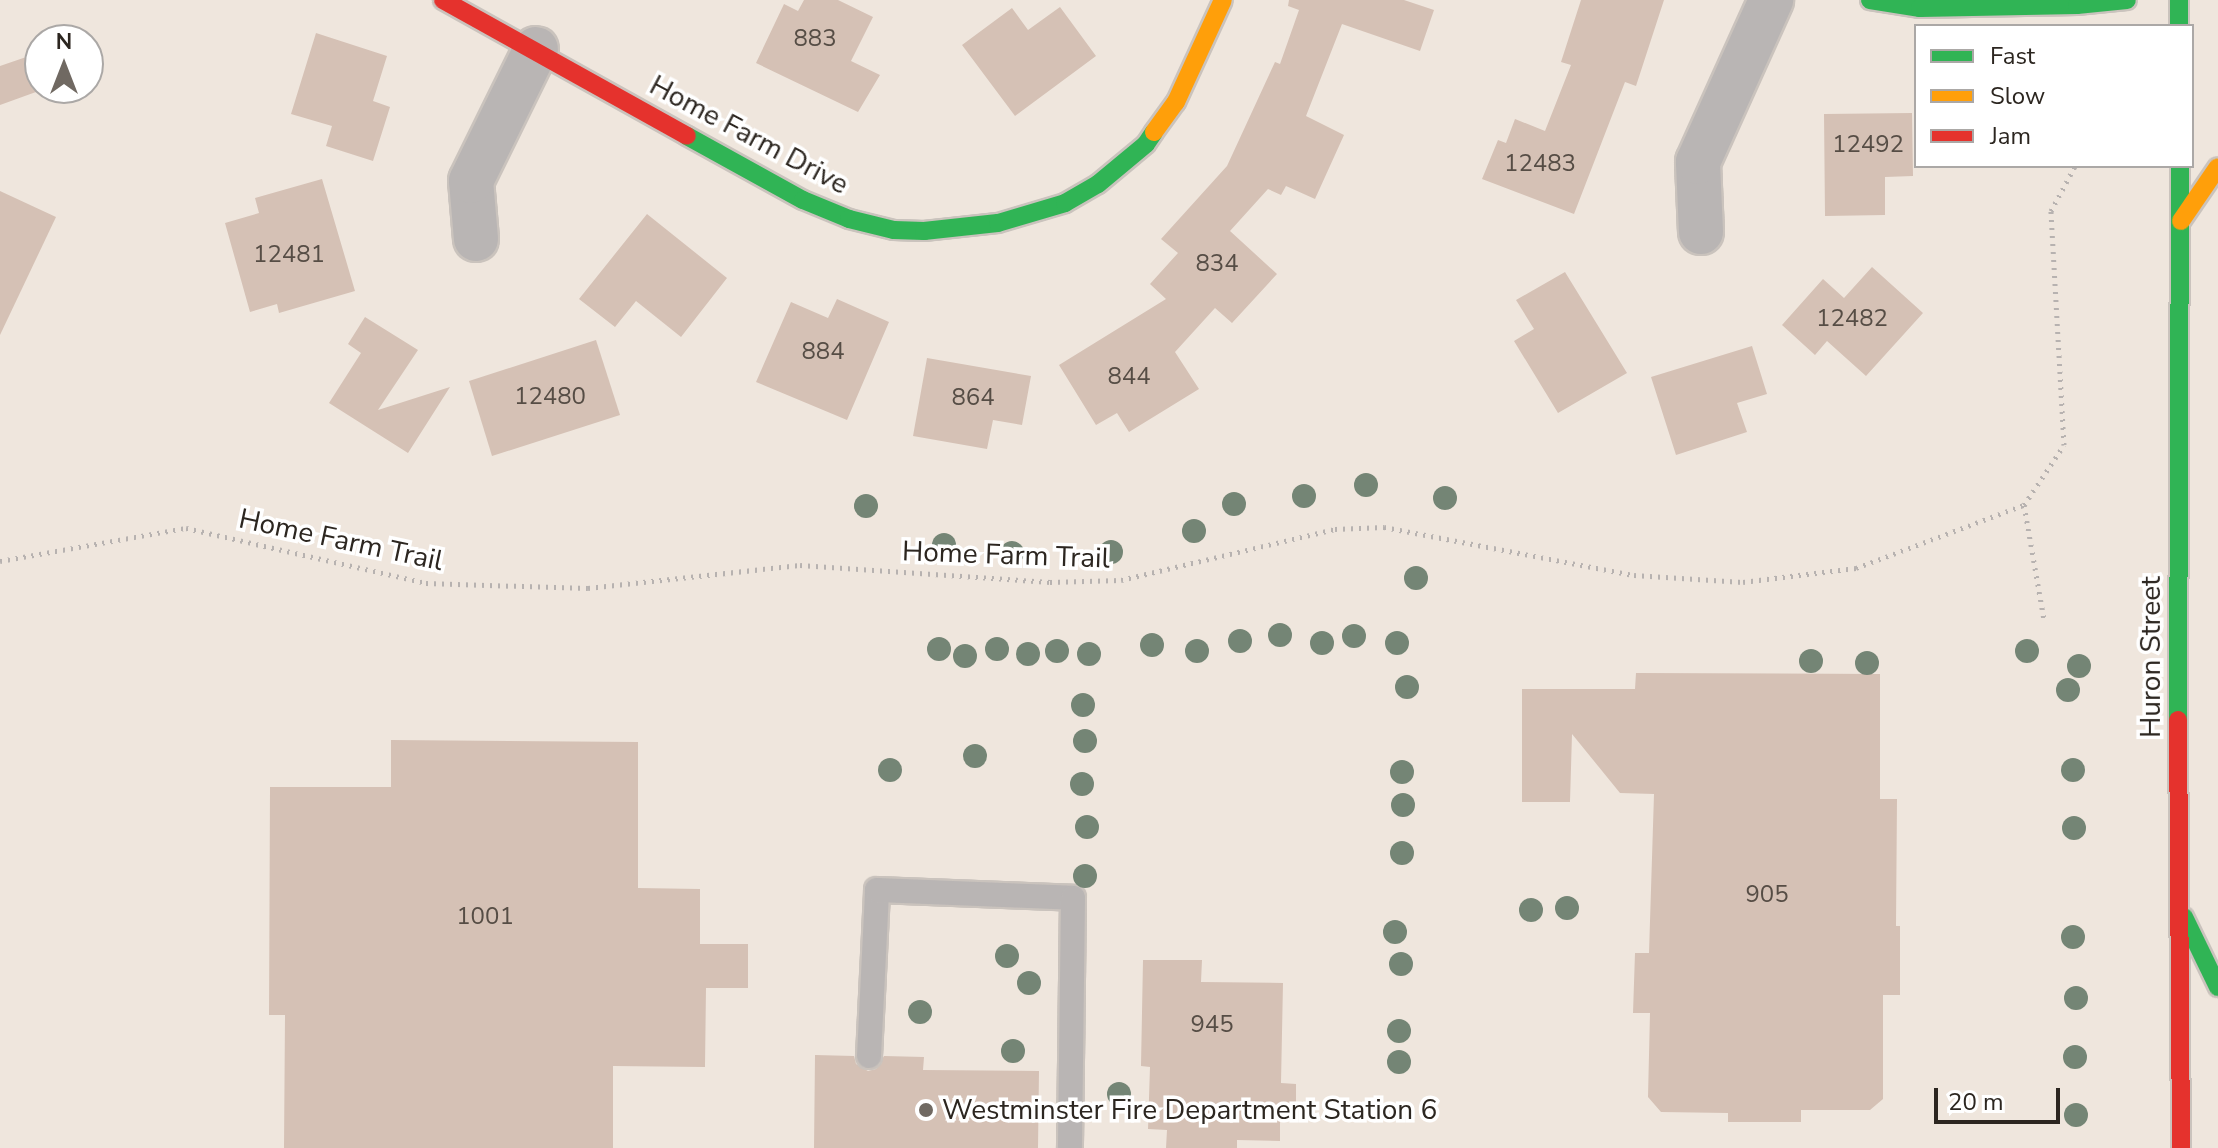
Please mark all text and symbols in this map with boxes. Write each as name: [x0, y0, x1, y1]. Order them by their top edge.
north arrow: [24, 24, 104, 104]
legend: [1914, 24, 2194, 168]
house number: 883: [793, 25, 837, 53]
text: N: [56, 27, 72, 57]
text: Fast: [1990, 40, 2035, 72]
street label: Home Farm Drive: [644, 68, 854, 202]
text: Slow: [1990, 80, 2045, 112]
text: Jam: [1990, 120, 2031, 152]
house number: 12492: [1832, 131, 1904, 159]
house number: 12483: [1504, 150, 1576, 178]
house number: 12481: [253, 241, 325, 269]
house number: 834: [1195, 250, 1239, 278]
house number: 12482: [1816, 305, 1888, 333]
house number: 884: [801, 338, 845, 366]
house number: 844: [1107, 363, 1151, 391]
house number: 12480: [514, 383, 586, 411]
house number: 864: [951, 384, 995, 412]
street label: Home Farm Trail: [236, 502, 446, 578]
street label: Home Farm Trail: [901, 535, 1111, 575]
street label: Huron Street: [2134, 576, 2168, 738]
house number: 905: [1745, 881, 1789, 909]
house number: 1001: [456, 903, 514, 931]
house number: 945: [1190, 1011, 1234, 1039]
scale bar: [1938, 1072, 2064, 1122]
text: 20 m: [1948, 1086, 2004, 1118]
place label: Westminster Fire Department Station 6: [942, 1093, 1437, 1127]
marker: Westminster Fire Department Station 6: [917, 1101, 935, 1119]

